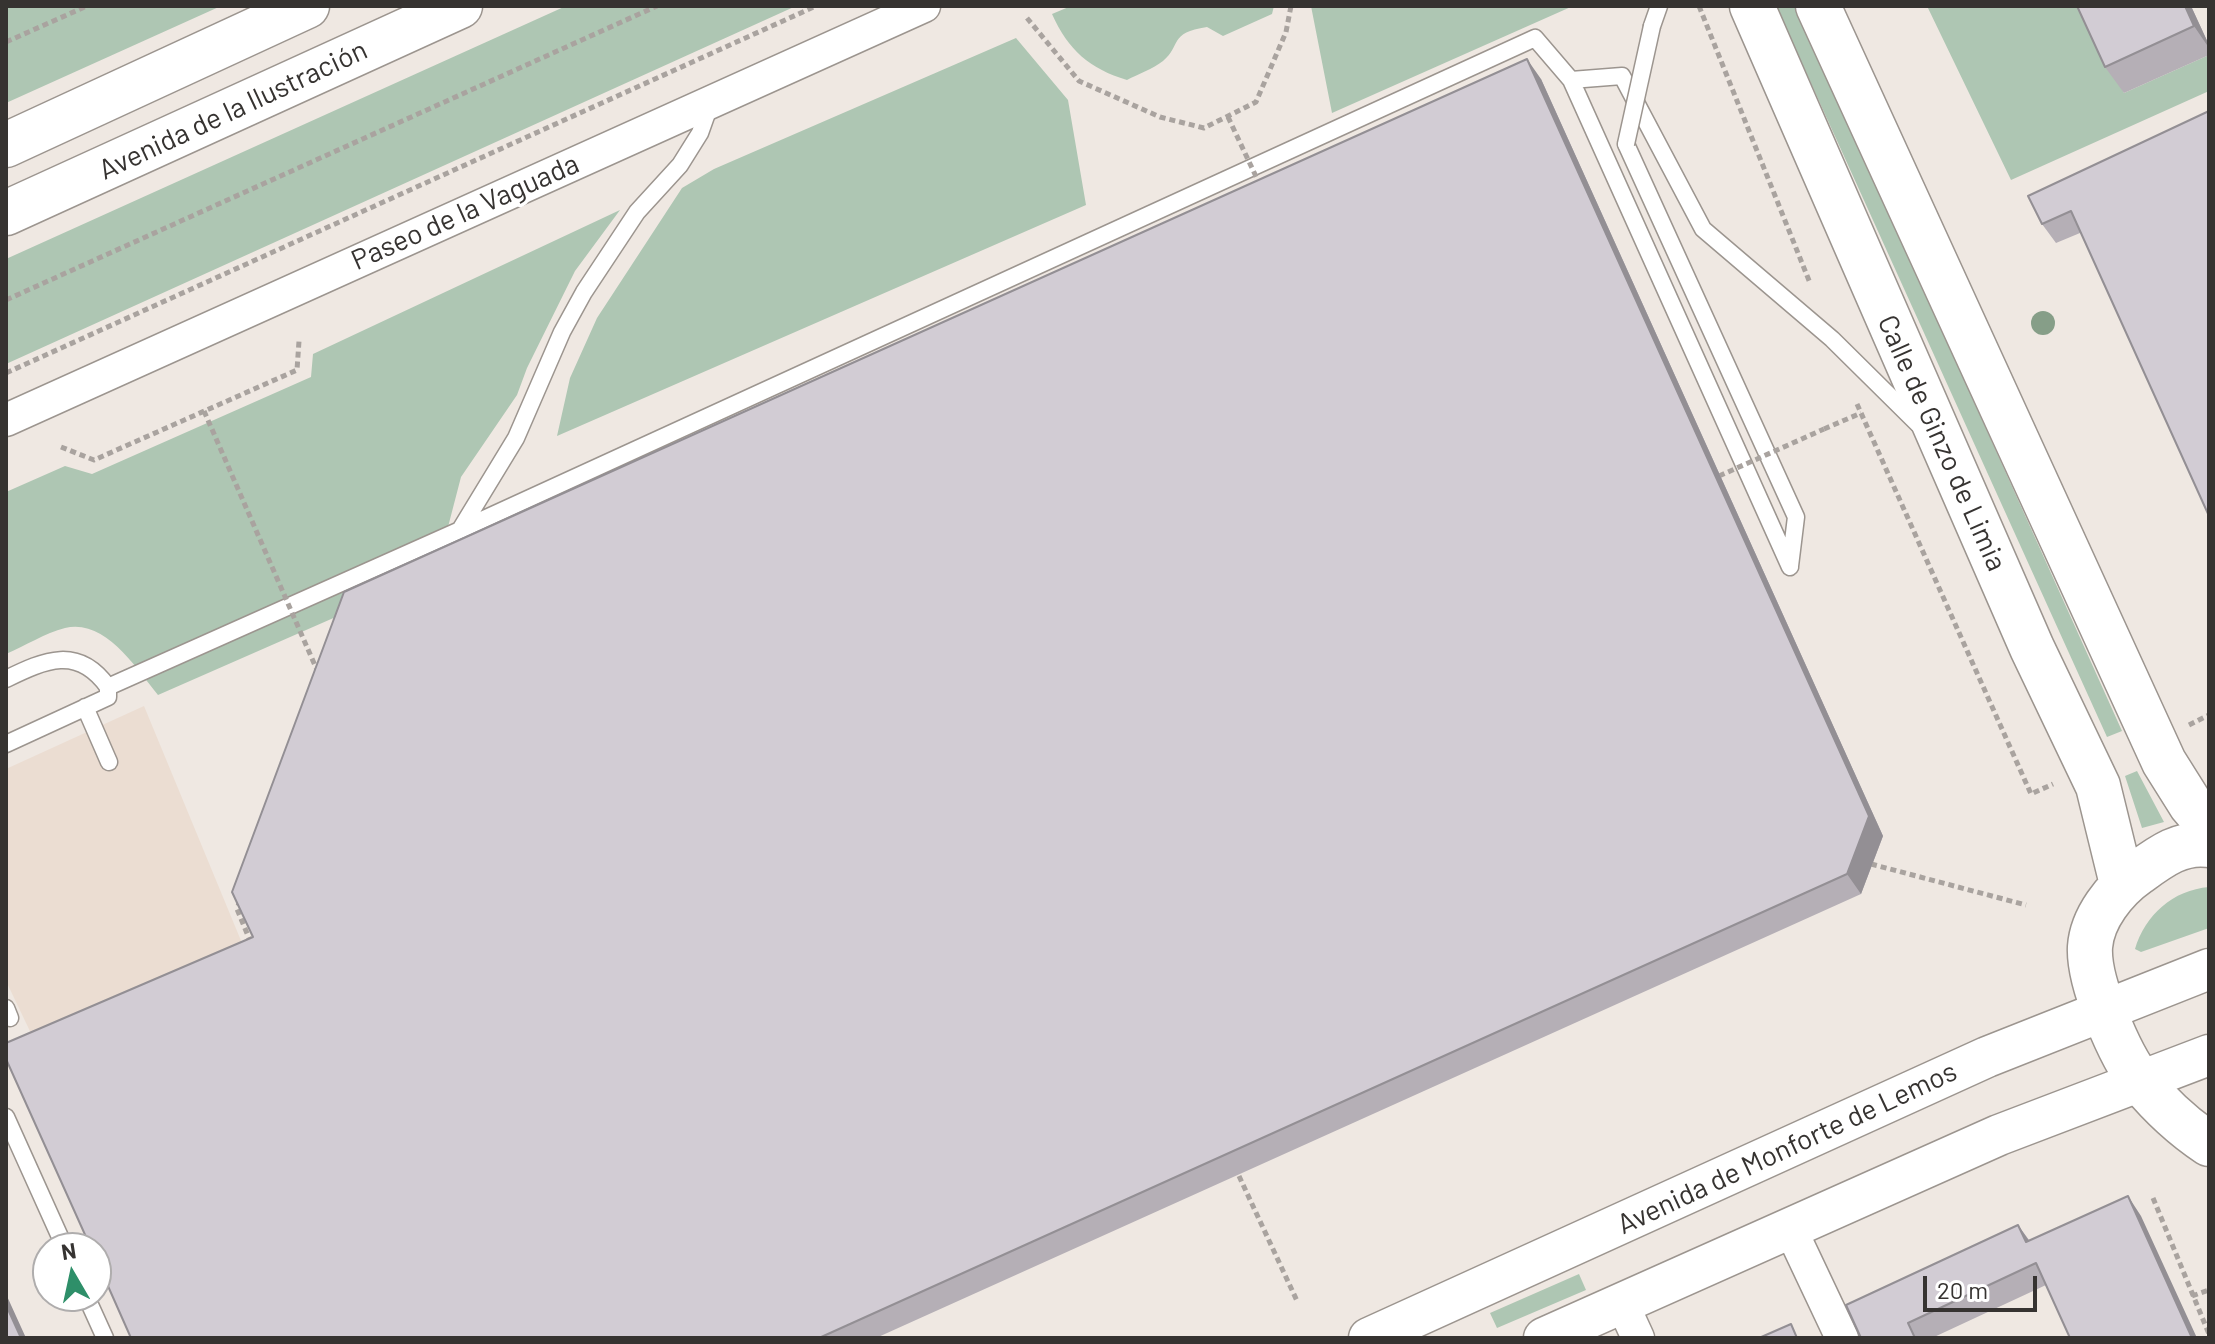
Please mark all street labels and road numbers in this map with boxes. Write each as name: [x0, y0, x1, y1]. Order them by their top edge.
street label: Avenida de la Ilustración: [94, 33, 372, 187]
street label: Paseo de la Vaguada: [346, 147, 584, 277]
street label: Calle de Ginzo de Limia: [1870, 310, 2014, 576]
street label: Avenida de Monforte de Lemos: [1612, 1054, 1962, 1242]

